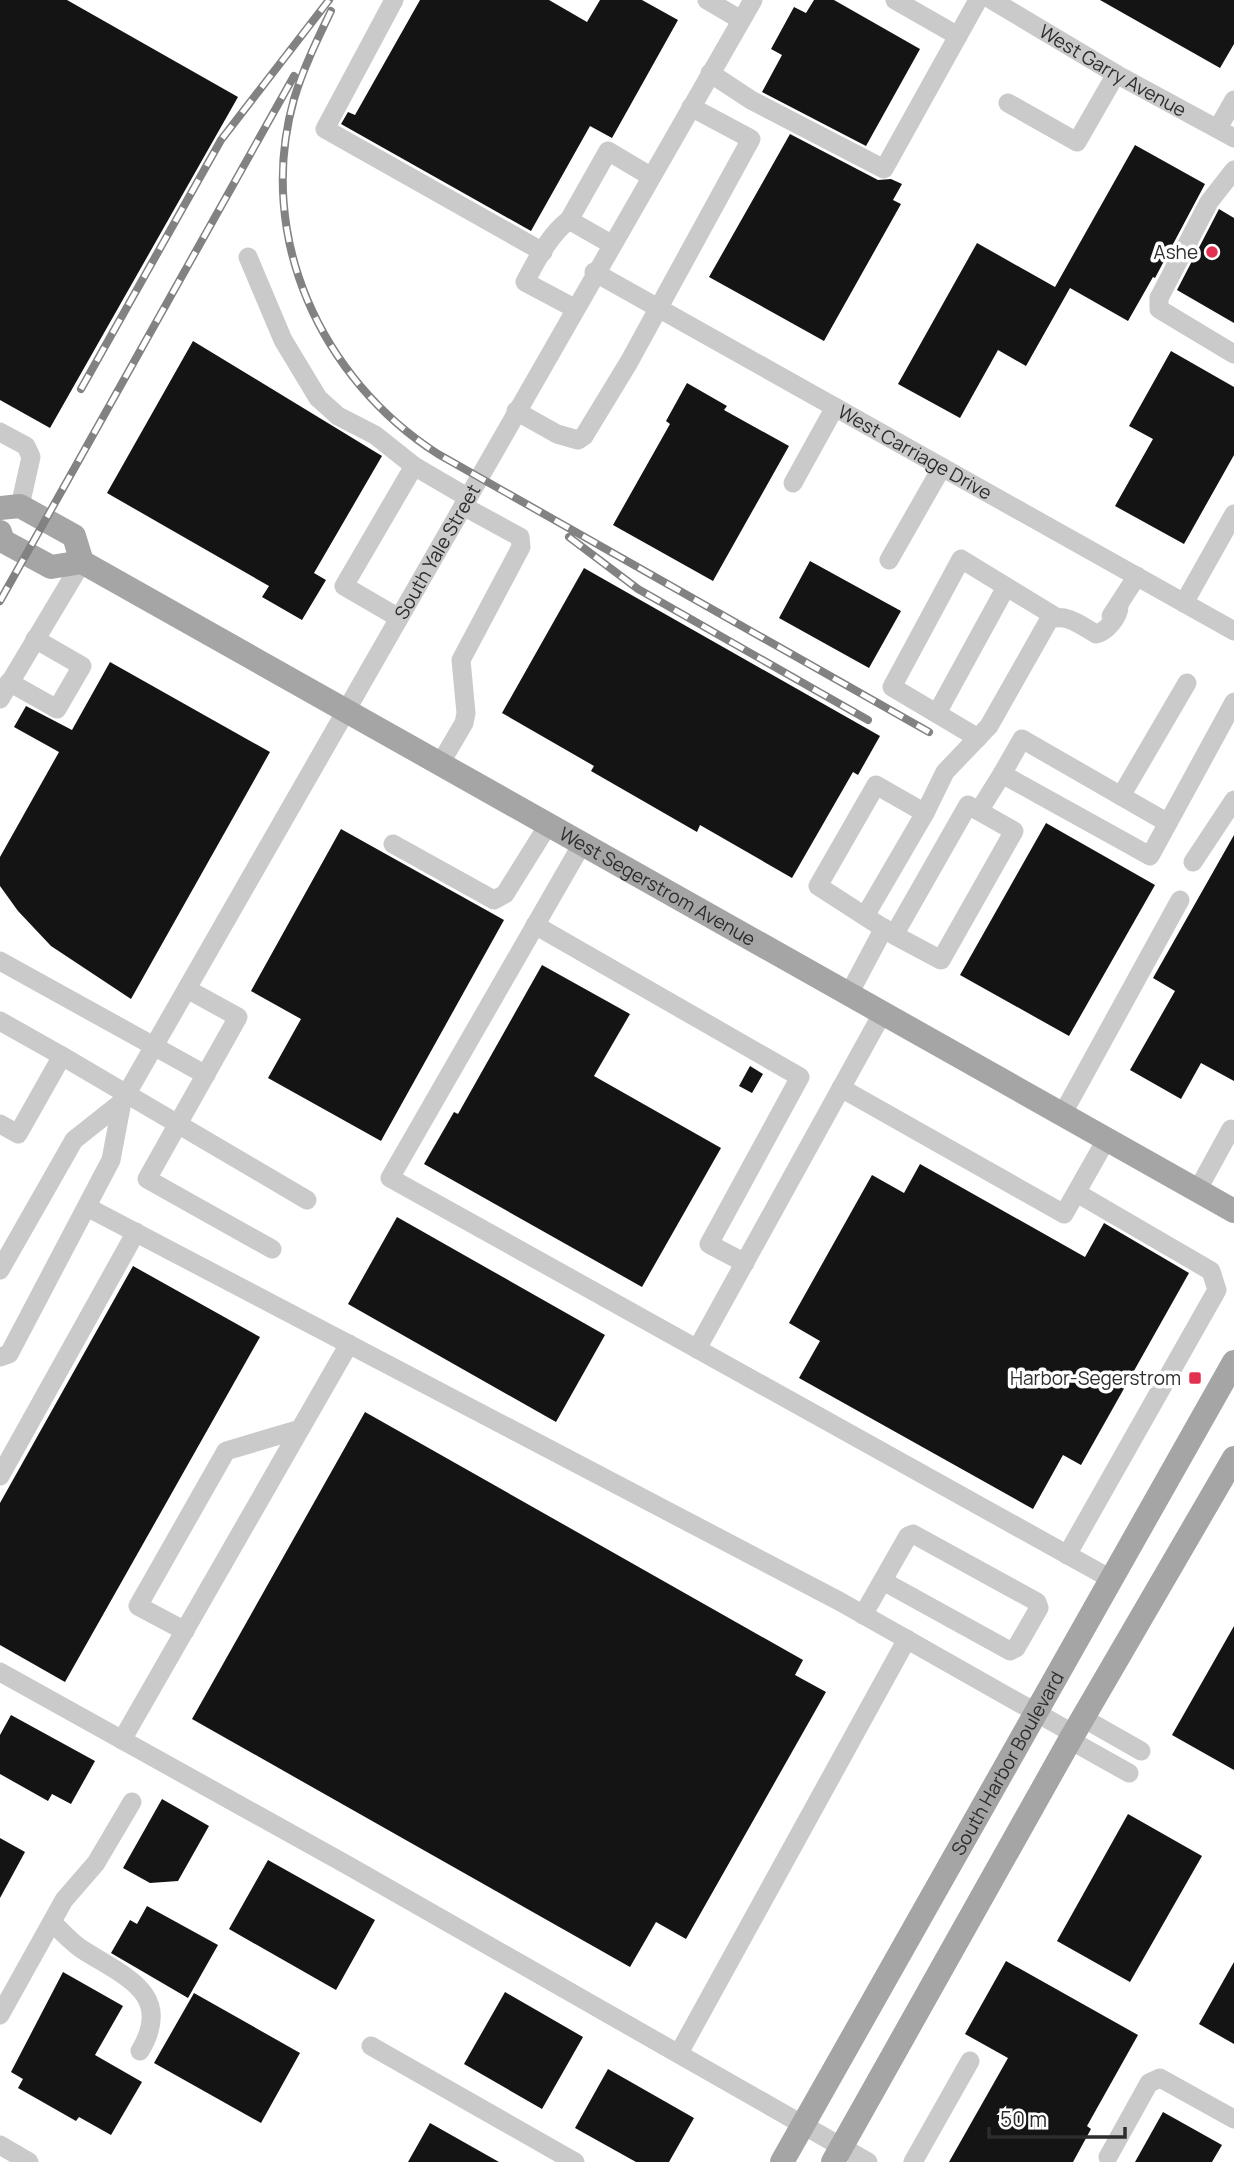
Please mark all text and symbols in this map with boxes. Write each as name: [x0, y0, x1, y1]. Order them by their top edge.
street label: West Garry Avenue: [1034, 18, 1191, 123]
place label: Ashe: [1154, 239, 1198, 265]
marker: Ashe: [1204, 244, 1220, 260]
street label: West Carriage Drive: [833, 398, 997, 506]
street label: South Yale Street: [388, 479, 486, 624]
street label: West Segerstrom Avenue: [555, 821, 760, 952]
place label: Harbor-Segerstrom: [1010, 1365, 1181, 1391]
marker: Harbor-Segerstrom: [1187, 1370, 1203, 1386]
street label: South Harbor Boulevard: [945, 1666, 1070, 1860]
scale bar: [989, 2096, 1126, 2140]
text: 50 m: [1000, 2105, 1047, 2133]

